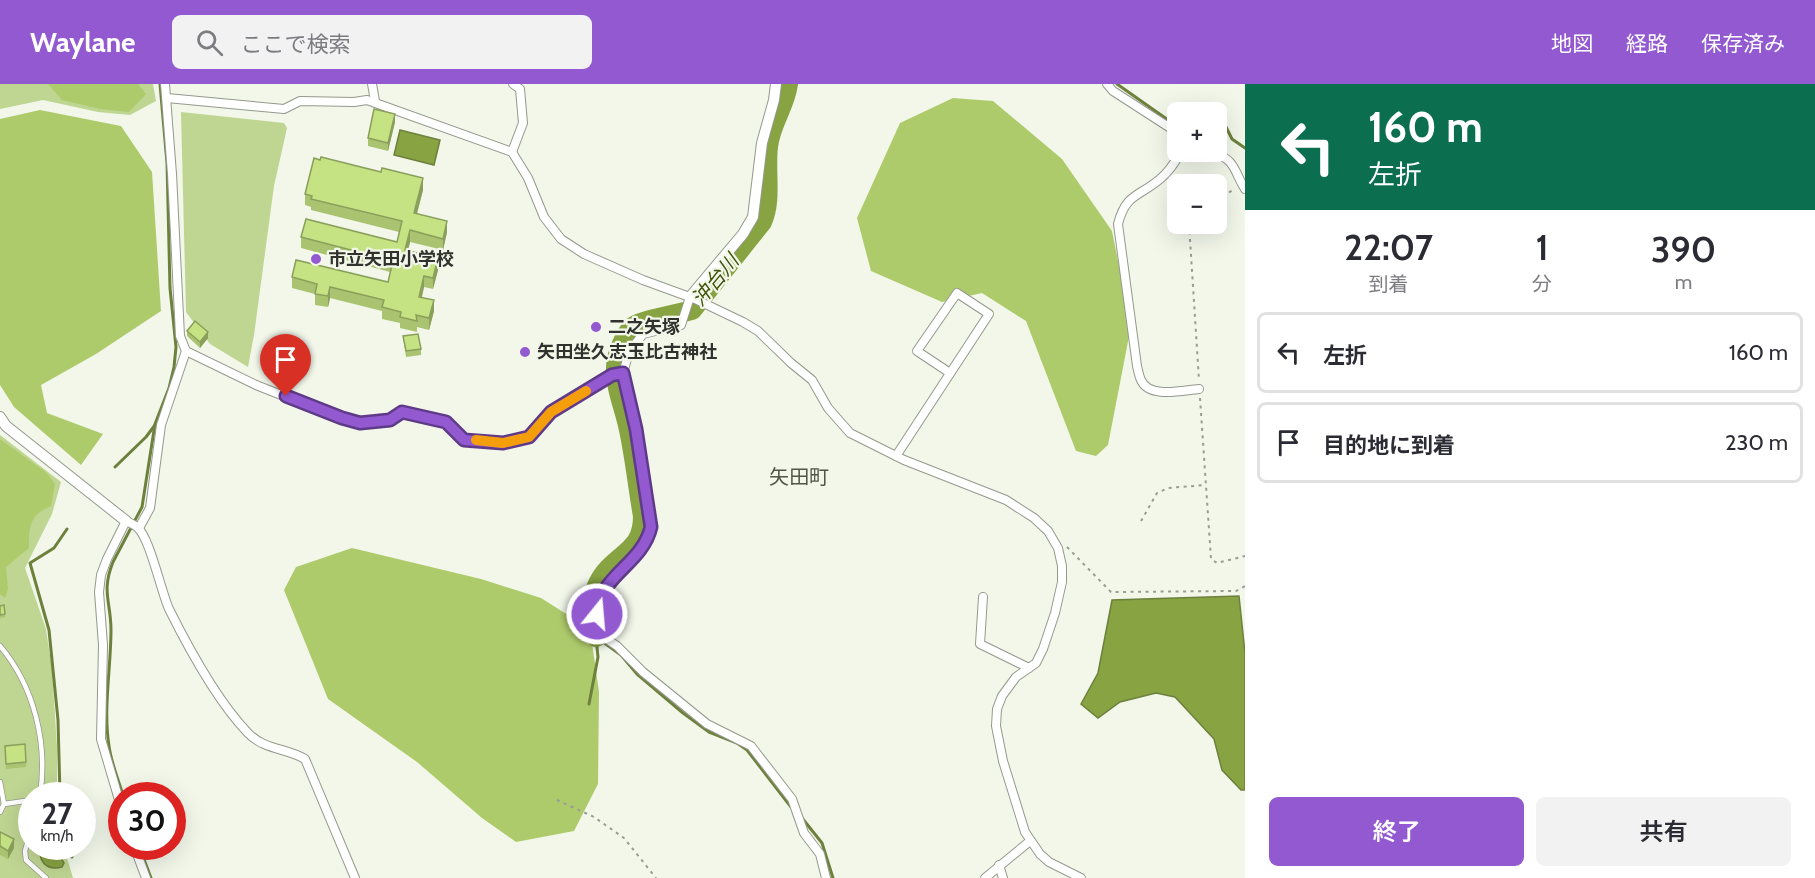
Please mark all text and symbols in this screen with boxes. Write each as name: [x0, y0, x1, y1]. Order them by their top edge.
search box: [172, 15, 592, 69]
text: Waylane: [30, 25, 136, 59]
icon: search: [193, 26, 226, 59]
text: ここで検索: [241, 31, 351, 58]
text: 地図: [1551, 31, 1593, 56]
text: 経路: [1626, 31, 1668, 56]
text: 保存済み: [1701, 31, 1785, 56]
text: 160 m: [1368, 101, 1483, 153]
map controls: [1167, 102, 1227, 234]
button: +: [1167, 102, 1227, 162]
icon: left: [1269, 108, 1347, 186]
text: 左折: [1368, 158, 1422, 191]
button: −: [1167, 174, 1227, 234]
text: 22:07: [1344, 225, 1433, 269]
text: 1: [1536, 225, 1548, 269]
text: 390: [1651, 227, 1716, 271]
place label: 市立矢田小学校: [328, 248, 454, 270]
water label: 沖台川: [687, 248, 745, 311]
marker: 市立矢田小学校: [309, 252, 323, 266]
text: m: [1675, 270, 1692, 294]
text: 到着: [1369, 272, 1409, 296]
text: 分: [1532, 272, 1552, 296]
place label: 二之矢塚: [608, 316, 680, 338]
marker: 二之矢塚: [589, 320, 603, 334]
pin: [260, 334, 311, 396]
icon: left: [1272, 336, 1305, 369]
text: 160 m: [1729, 339, 1788, 366]
place label: 矢田坐久志玉比古神社: [537, 341, 717, 363]
text: 左折: [1323, 342, 1367, 369]
icon: arrive: [269, 343, 302, 376]
marker: 矢田坐久志玉比古神社: [518, 345, 532, 359]
icon: arrive: [1272, 426, 1305, 459]
text: 230 m: [1725, 429, 1788, 456]
text: 目的地に到着: [1323, 432, 1455, 459]
district label: 矢田町: [769, 465, 829, 489]
position arrow: [565, 582, 629, 646]
speed limit sign: 30: [108, 782, 186, 860]
text: 27: [41, 795, 73, 832]
button: 終了: [1269, 797, 1524, 866]
button: 共有: [1536, 797, 1791, 866]
text: km/h: [41, 827, 73, 845]

